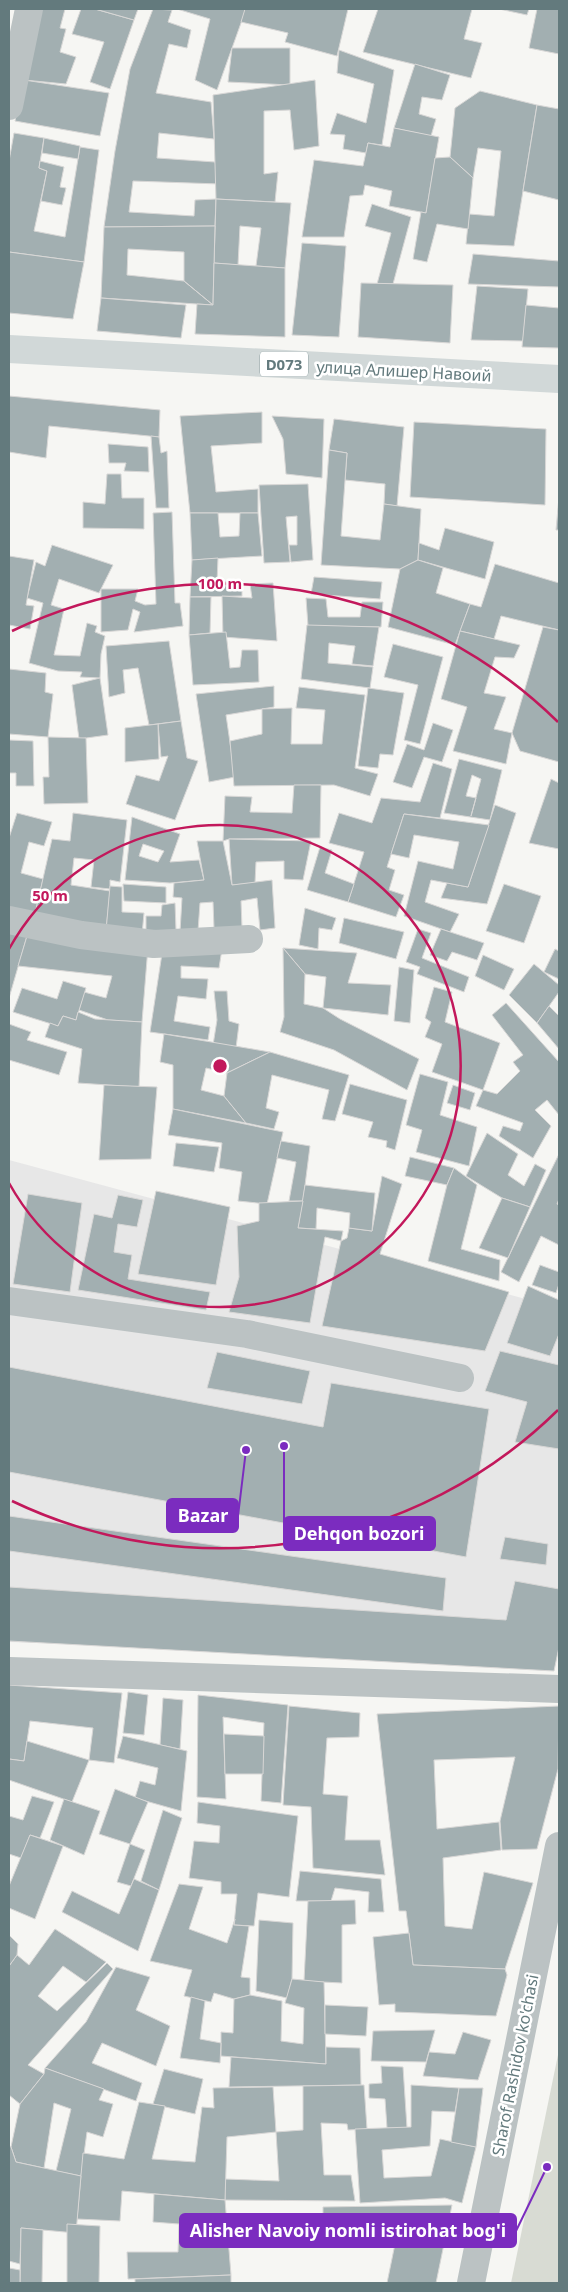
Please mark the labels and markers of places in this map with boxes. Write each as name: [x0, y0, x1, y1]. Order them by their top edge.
centre of rings: [211, 1057, 229, 1075]
callout: Bazar: [167, 1499, 238, 1532]
callout: Dehqon bozori: [284, 1517, 435, 1550]
callout: Alisher Navoiy nomli istirohat bog'i: [180, 2214, 516, 2247]

